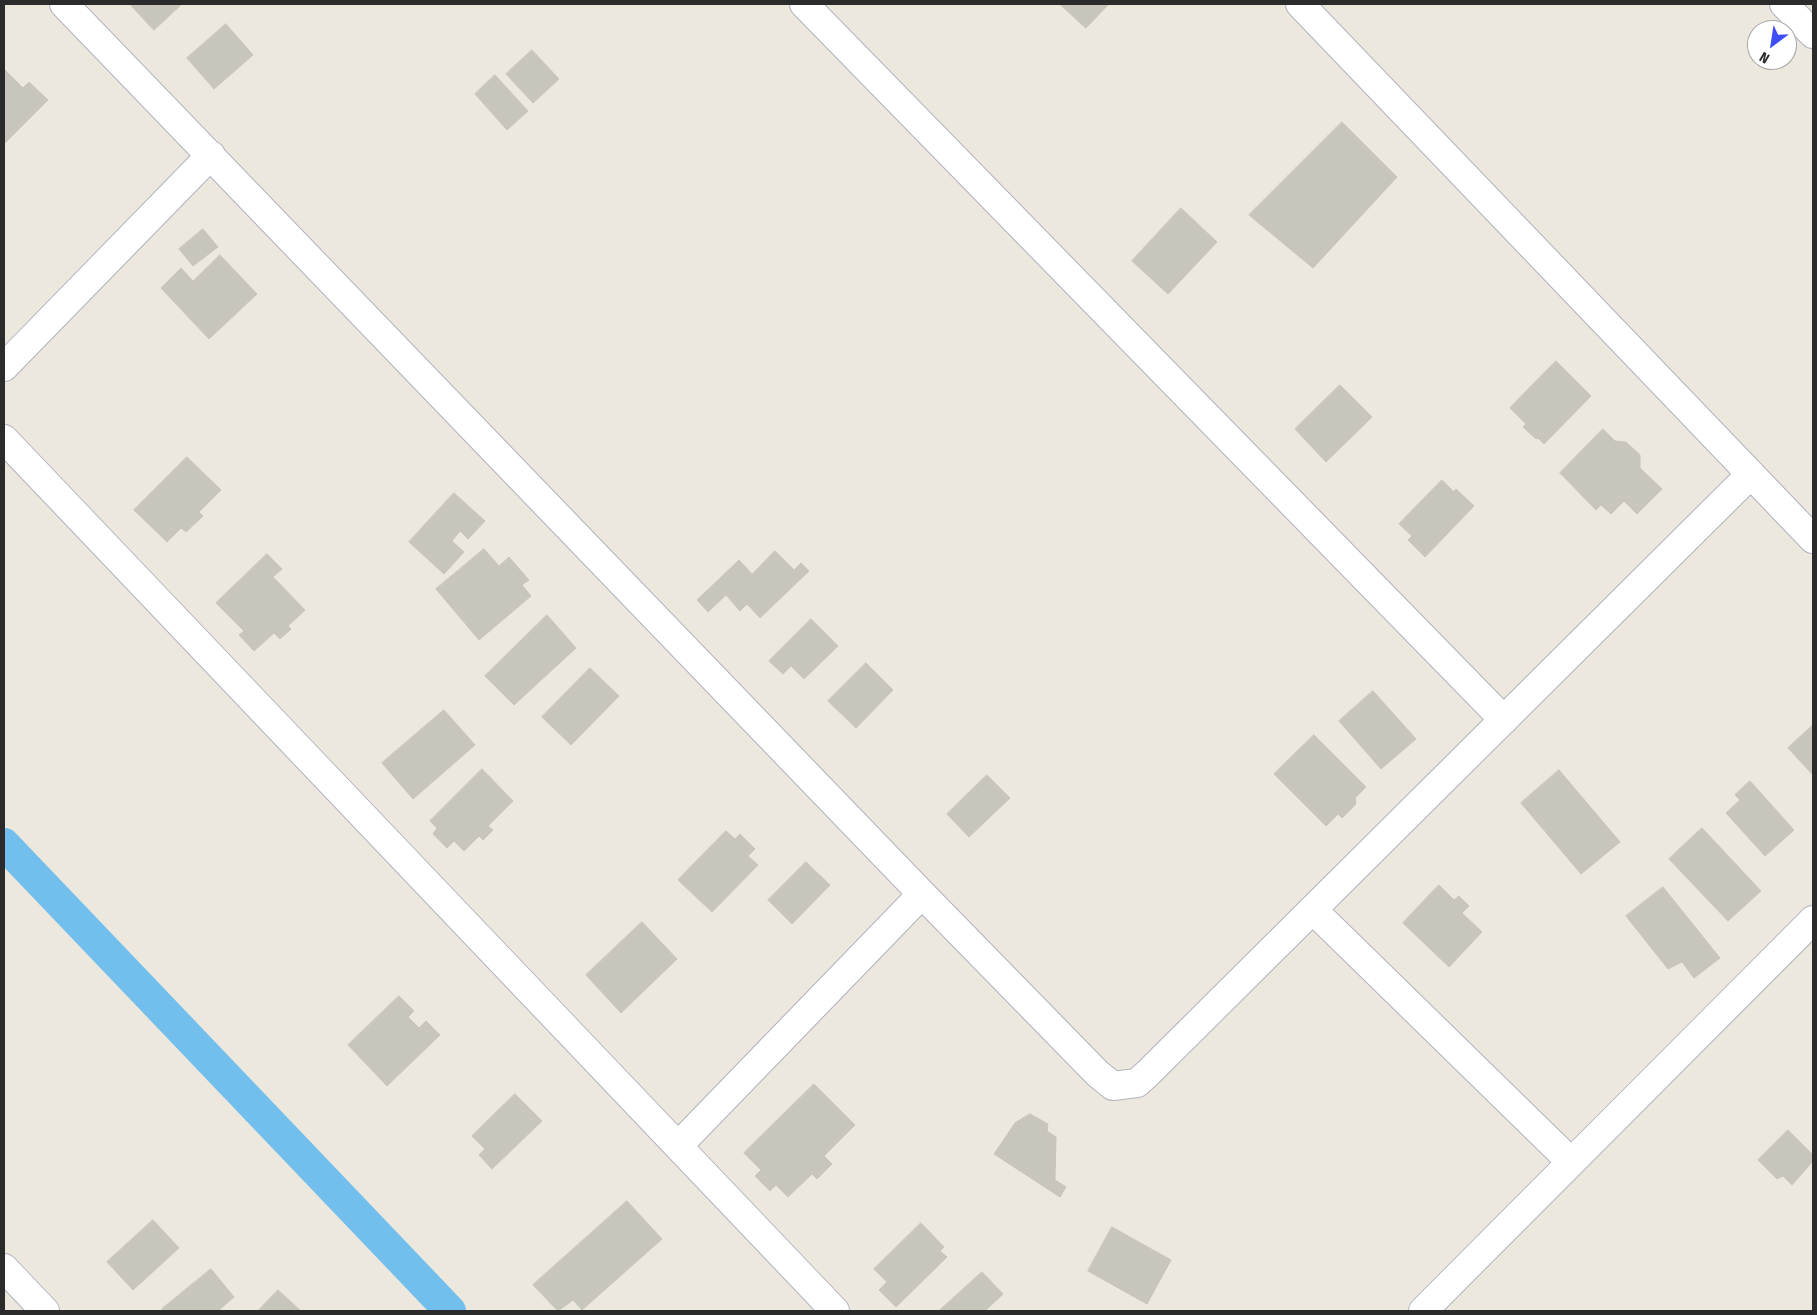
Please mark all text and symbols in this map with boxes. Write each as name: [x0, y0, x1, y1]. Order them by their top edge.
north arrow: [1747, 20, 1797, 70]
text: N: [1757, 48, 1773, 67]

